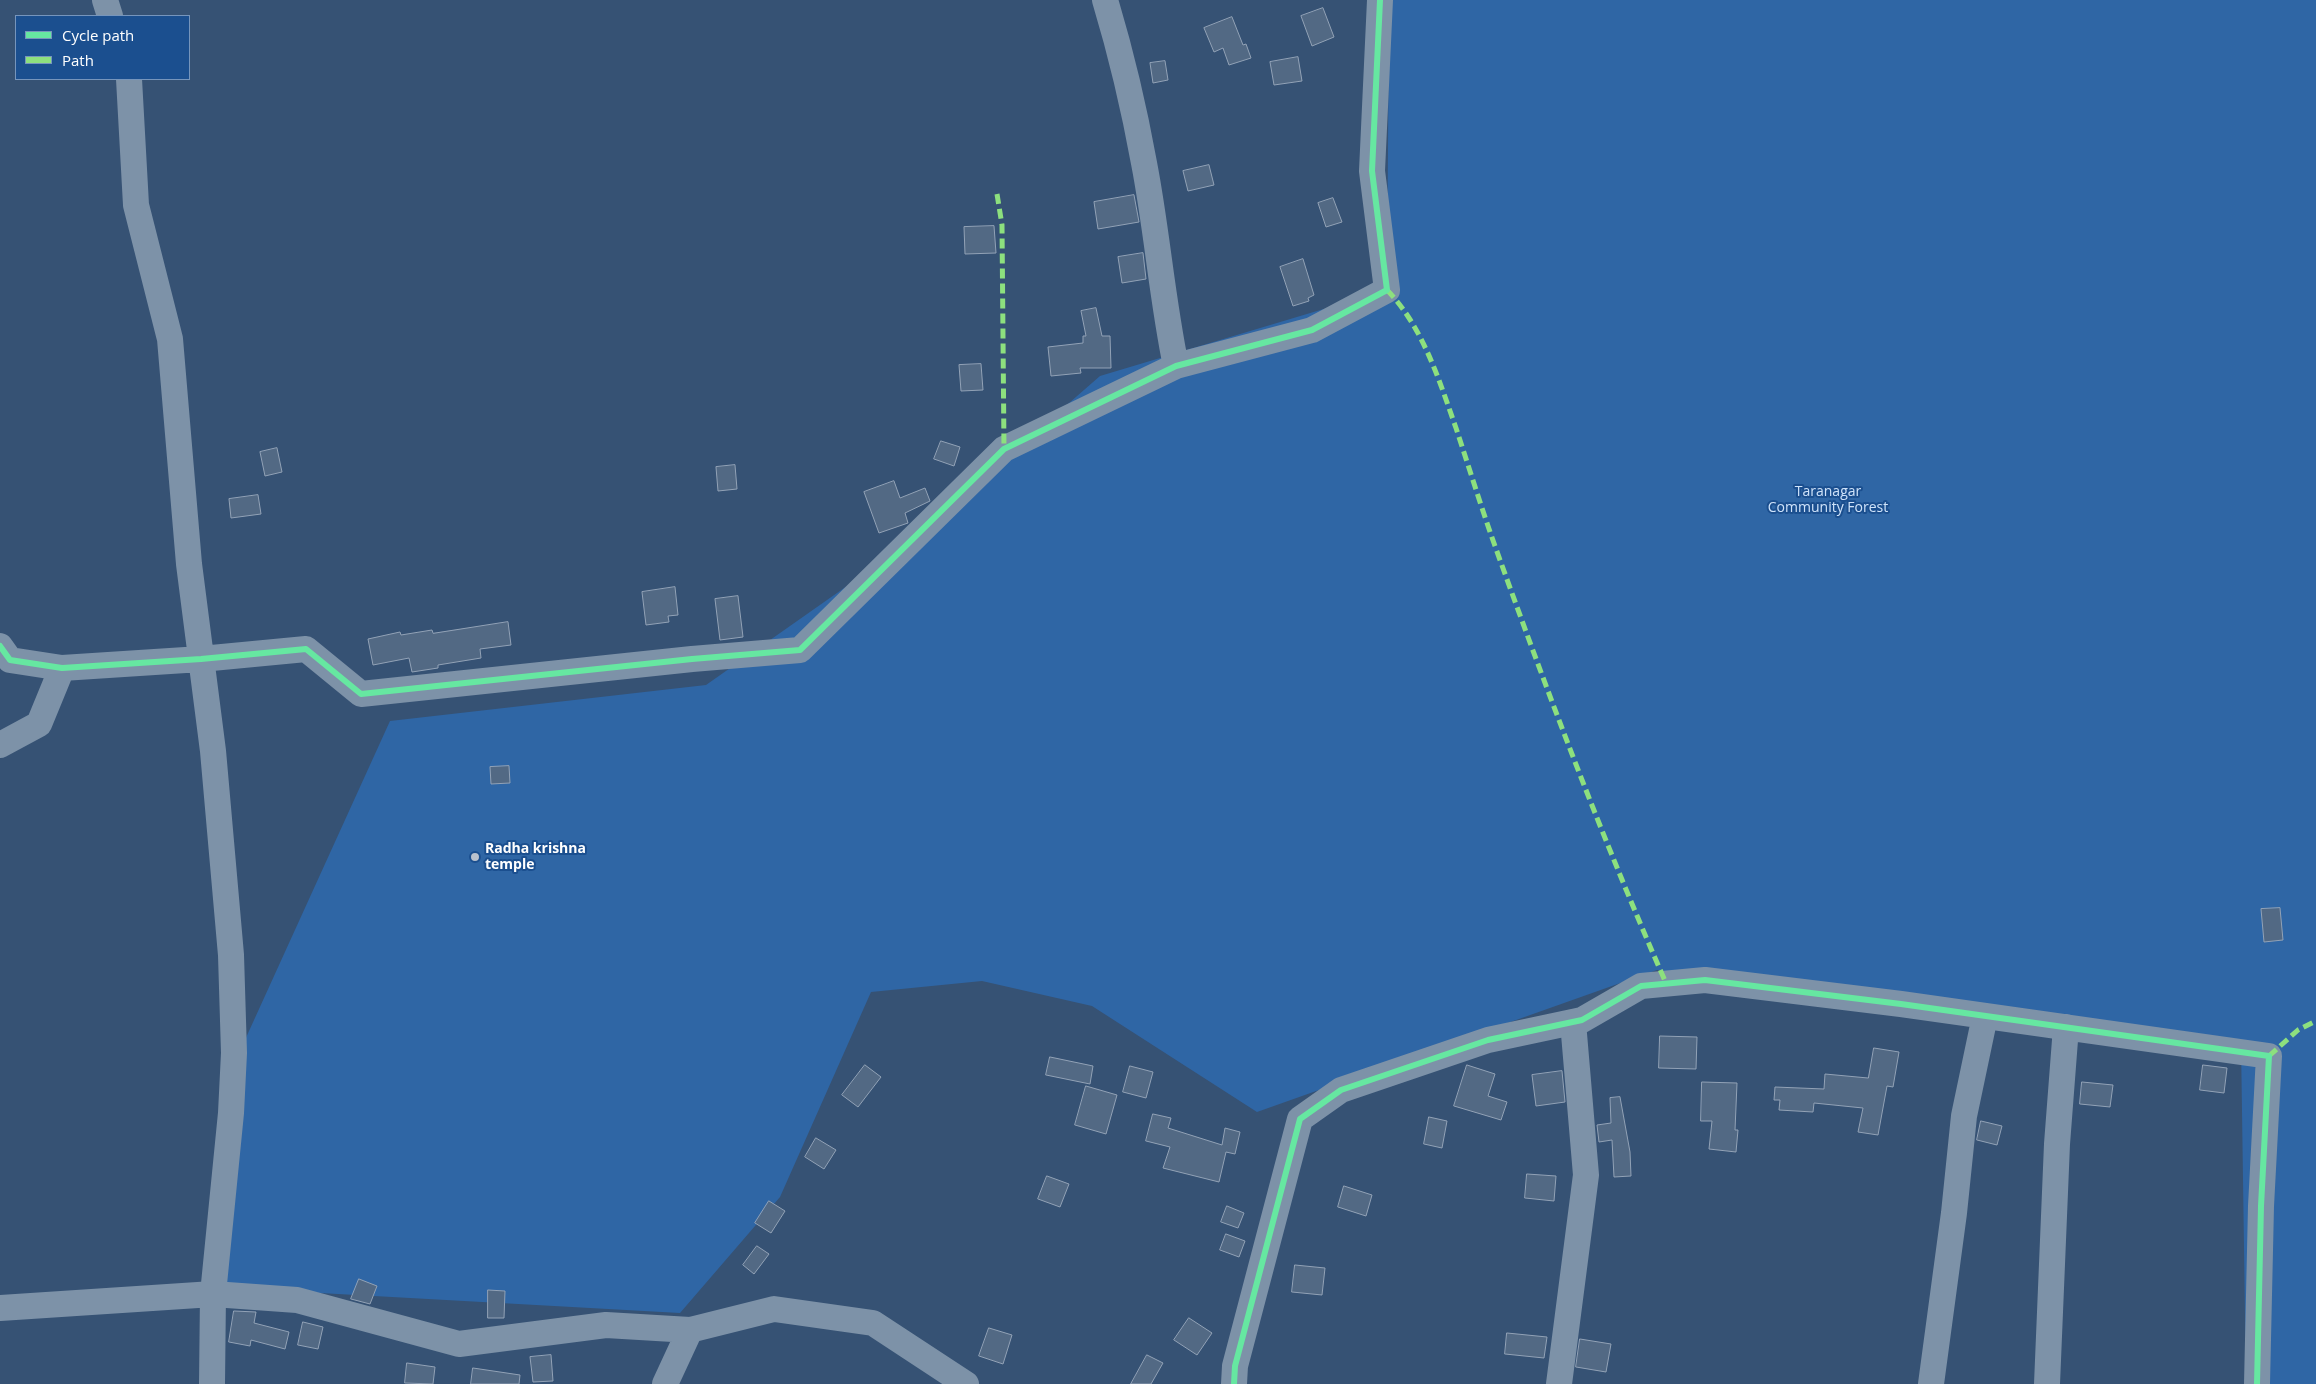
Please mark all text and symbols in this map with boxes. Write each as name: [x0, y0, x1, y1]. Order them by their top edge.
legend: [15, 15, 190, 80]
text: Cycle path: [62, 25, 134, 45]
text: Path: [62, 50, 94, 70]
park label: Taranagar Community Forest: [1768, 484, 1888, 516]
place label: Radha krishna temple: [485, 841, 586, 874]
marker: Radha krishna temple: [469, 851, 481, 863]

